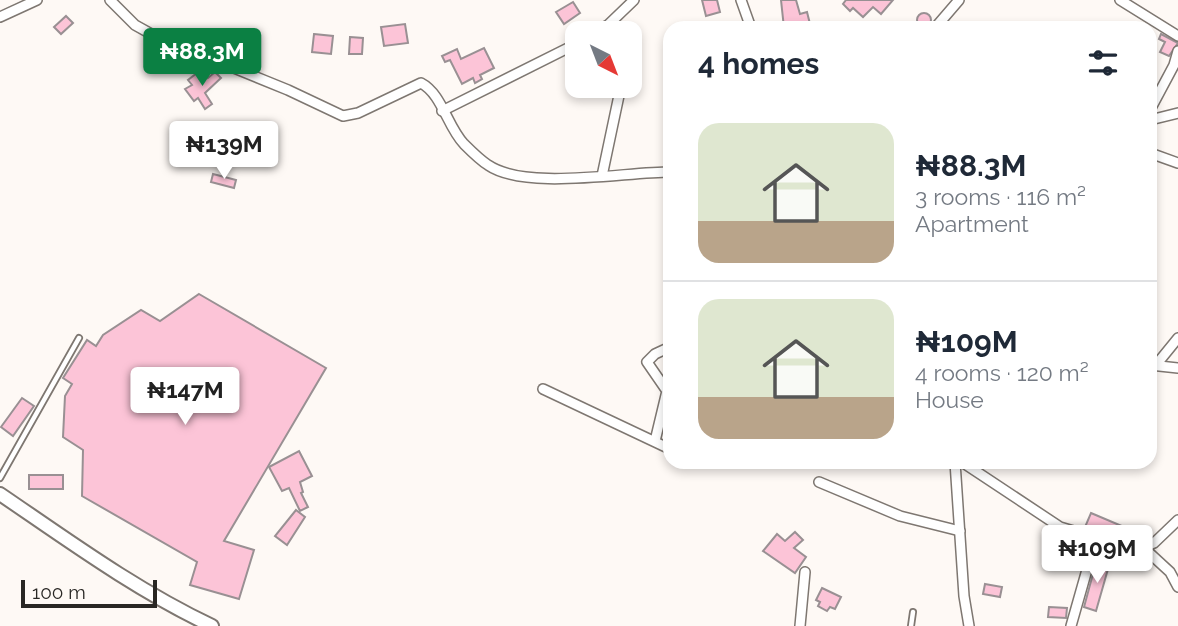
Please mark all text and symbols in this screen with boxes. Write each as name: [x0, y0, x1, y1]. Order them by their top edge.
north arrow: [565, 21, 642, 98]
map controls: [565, 21, 642, 98]
pin: ₦88.3M: [145, 28, 259, 88]
text: ₦88.3M: [159, 37, 245, 64]
icon: filters: [1084, 44, 1122, 82]
text: 4 homes: [698, 46, 819, 81]
pin: ₦139M: [175, 122, 273, 181]
text: ₦139M: [185, 130, 263, 157]
text: ₦88.3M: [915, 148, 1027, 183]
icon: home: [754, 151, 838, 235]
text: 3 rooms · 116 m²: [915, 183, 1086, 210]
text: Apartment: [915, 210, 1029, 237]
text: ₦109M: [915, 324, 1018, 359]
icon: home: [754, 327, 838, 411]
text: 4 rooms · 120 m²: [915, 359, 1089, 386]
pin: ₦147M: [136, 368, 234, 427]
text: ₦147M: [146, 376, 224, 403]
text: House: [915, 386, 984, 413]
pin: ₦109M: [1048, 526, 1146, 585]
text: ₦109M: [1058, 534, 1136, 561]
scale bar: [21, 577, 158, 609]
text: 100 m: [32, 581, 86, 603]

